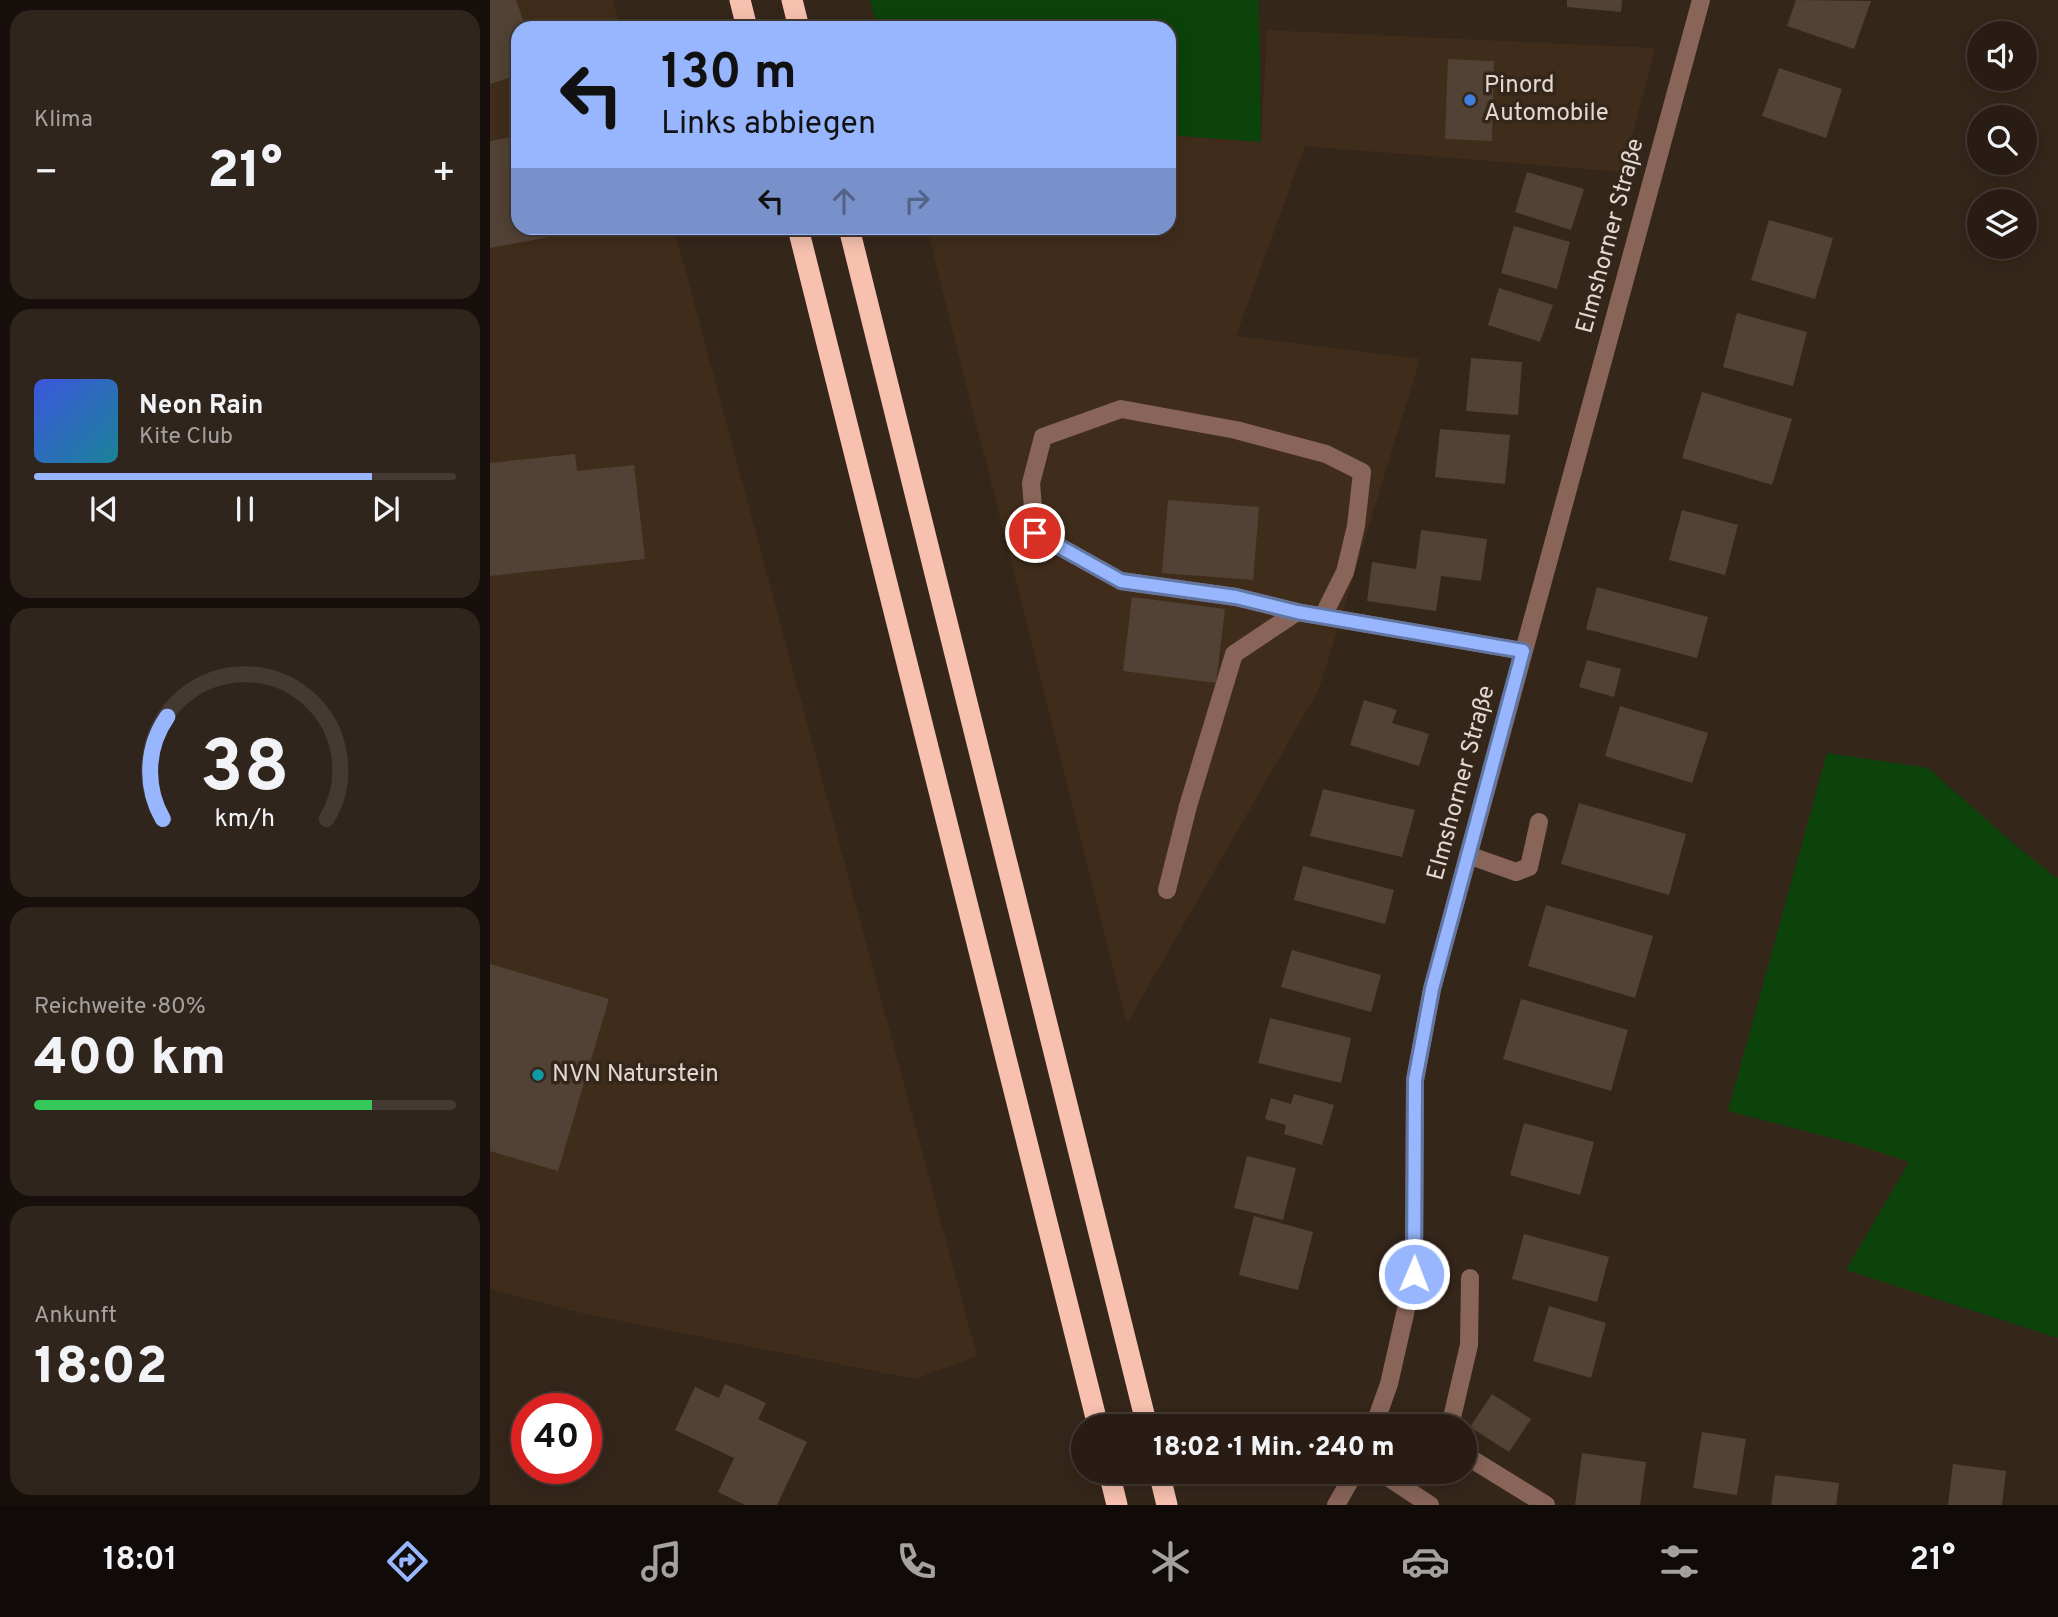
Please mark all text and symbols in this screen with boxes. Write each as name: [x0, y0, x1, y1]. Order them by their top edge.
map controls: [1967, 21, 2037, 259]
button: sound: [1967, 21, 2037, 91]
text: 130 m: [661, 44, 797, 106]
icon: left: [546, 49, 637, 140]
place label: Pinord Automobile: [1484, 71, 1609, 129]
marker: Pinord Automobile: [1462, 92, 1478, 108]
text: Links abbiegen: [661, 105, 876, 145]
button: search: [1967, 105, 2037, 175]
text: Klima: [34, 106, 93, 135]
street label: Elmshorner Straße: [1571, 135, 1651, 337]
text: 21°: [208, 140, 282, 206]
text: −: [34, 150, 59, 199]
text: +: [431, 150, 456, 199]
icon: left: [752, 182, 790, 220]
icon: ahead: [825, 182, 863, 220]
icon: right: [898, 182, 936, 220]
button: layers: [1967, 189, 2037, 259]
text: Neon Rain: [139, 390, 264, 423]
text: Kite Club: [139, 423, 233, 452]
icon: previous: [85, 490, 123, 528]
icon: pause: [226, 490, 264, 528]
icon: next: [367, 490, 405, 528]
pin: [1005, 503, 1065, 563]
icon: arrive: [1016, 514, 1054, 552]
street label: Elmshorner Straße: [1422, 682, 1502, 884]
text: 38: [200, 725, 290, 817]
text: km/h: [215, 803, 275, 835]
text: Reichweite · 80%: [34, 993, 206, 1022]
text: 400 km: [34, 1027, 226, 1093]
place label: NVN Naturstein: [552, 1060, 719, 1090]
marker: NVN Naturstein: [530, 1067, 546, 1083]
position arrow: [1377, 1237, 1451, 1311]
text: Ankunft: [34, 1302, 117, 1331]
text: 18:02: [34, 1336, 167, 1402]
speed limit sign: 40: [511, 1393, 602, 1484]
text: 18:02 · 1 Min. · 240 m: [1153, 1432, 1395, 1465]
icon: directions: [383, 1537, 432, 1586]
icon: music: [637, 1537, 686, 1586]
icon: phone: [892, 1537, 941, 1586]
icon: climate: [1146, 1537, 1195, 1586]
icon: car: [1401, 1537, 1450, 1586]
icon: filters: [1655, 1537, 1704, 1586]
text: 18:01: [103, 1541, 177, 1581]
text: 21°: [1910, 1541, 1955, 1581]

